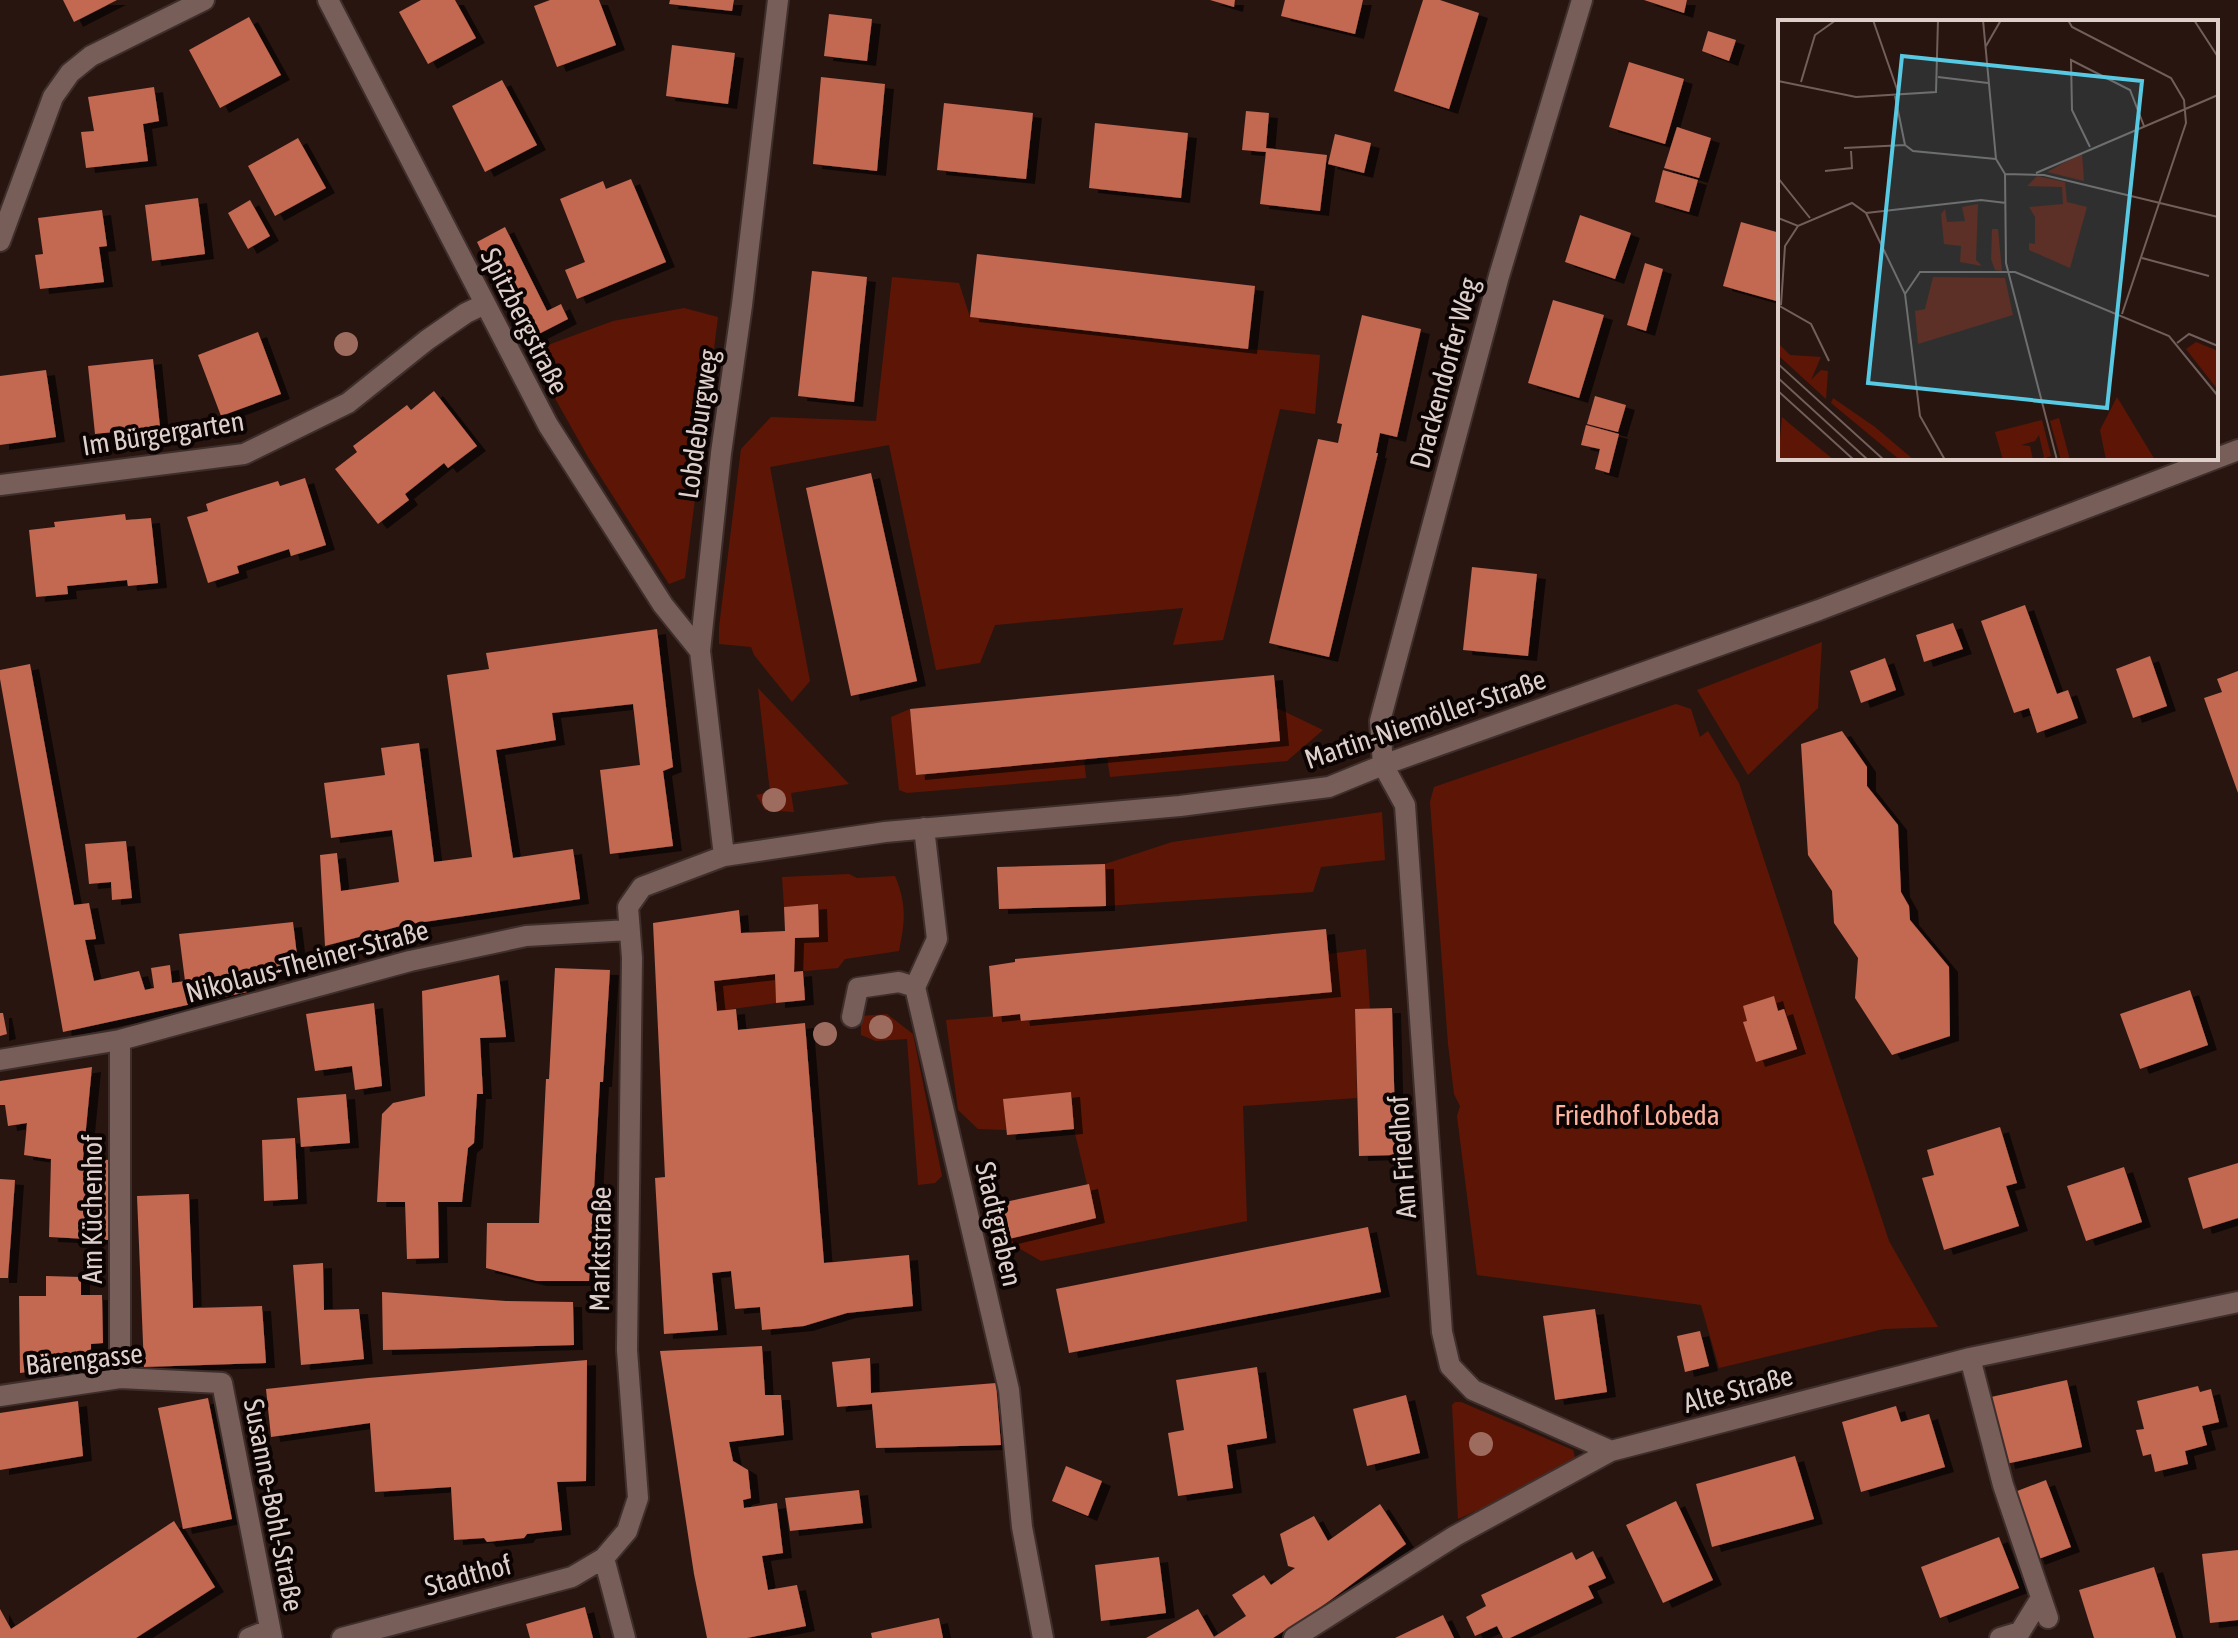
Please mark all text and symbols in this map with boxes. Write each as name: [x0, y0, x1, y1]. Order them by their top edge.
inset map: [1778, 20, 2218, 460]
street label: Spitzbergstraße: [475, 243, 575, 399]
street label: Drackendorfer Weg: [1403, 274, 1485, 472]
street label: Lobdeburgweg: [672, 347, 724, 501]
street label: Im Bürgergarten: [80, 404, 246, 462]
street label: Martin-Niemöller-Straße: [1300, 663, 1550, 775]
street label: Nikolaus-Theiner-Straße: [182, 913, 432, 1009]
street label: Am Friedhof: [1382, 1094, 1422, 1220]
park label: Friedhof Lobeda: [1554, 1099, 1720, 1131]
street label: Am Küchenhof: [76, 1134, 108, 1284]
street label: Stadtgraben: [969, 1159, 1029, 1289]
street label: Marktstraße: [583, 1186, 617, 1312]
street label: Bärengasse: [24, 1337, 144, 1381]
street label: Alte Straße: [1680, 1359, 1796, 1419]
street label: Susanne-Bohl-Straße: [238, 1396, 310, 1614]
street label: Stadthof: [421, 1548, 515, 1602]

